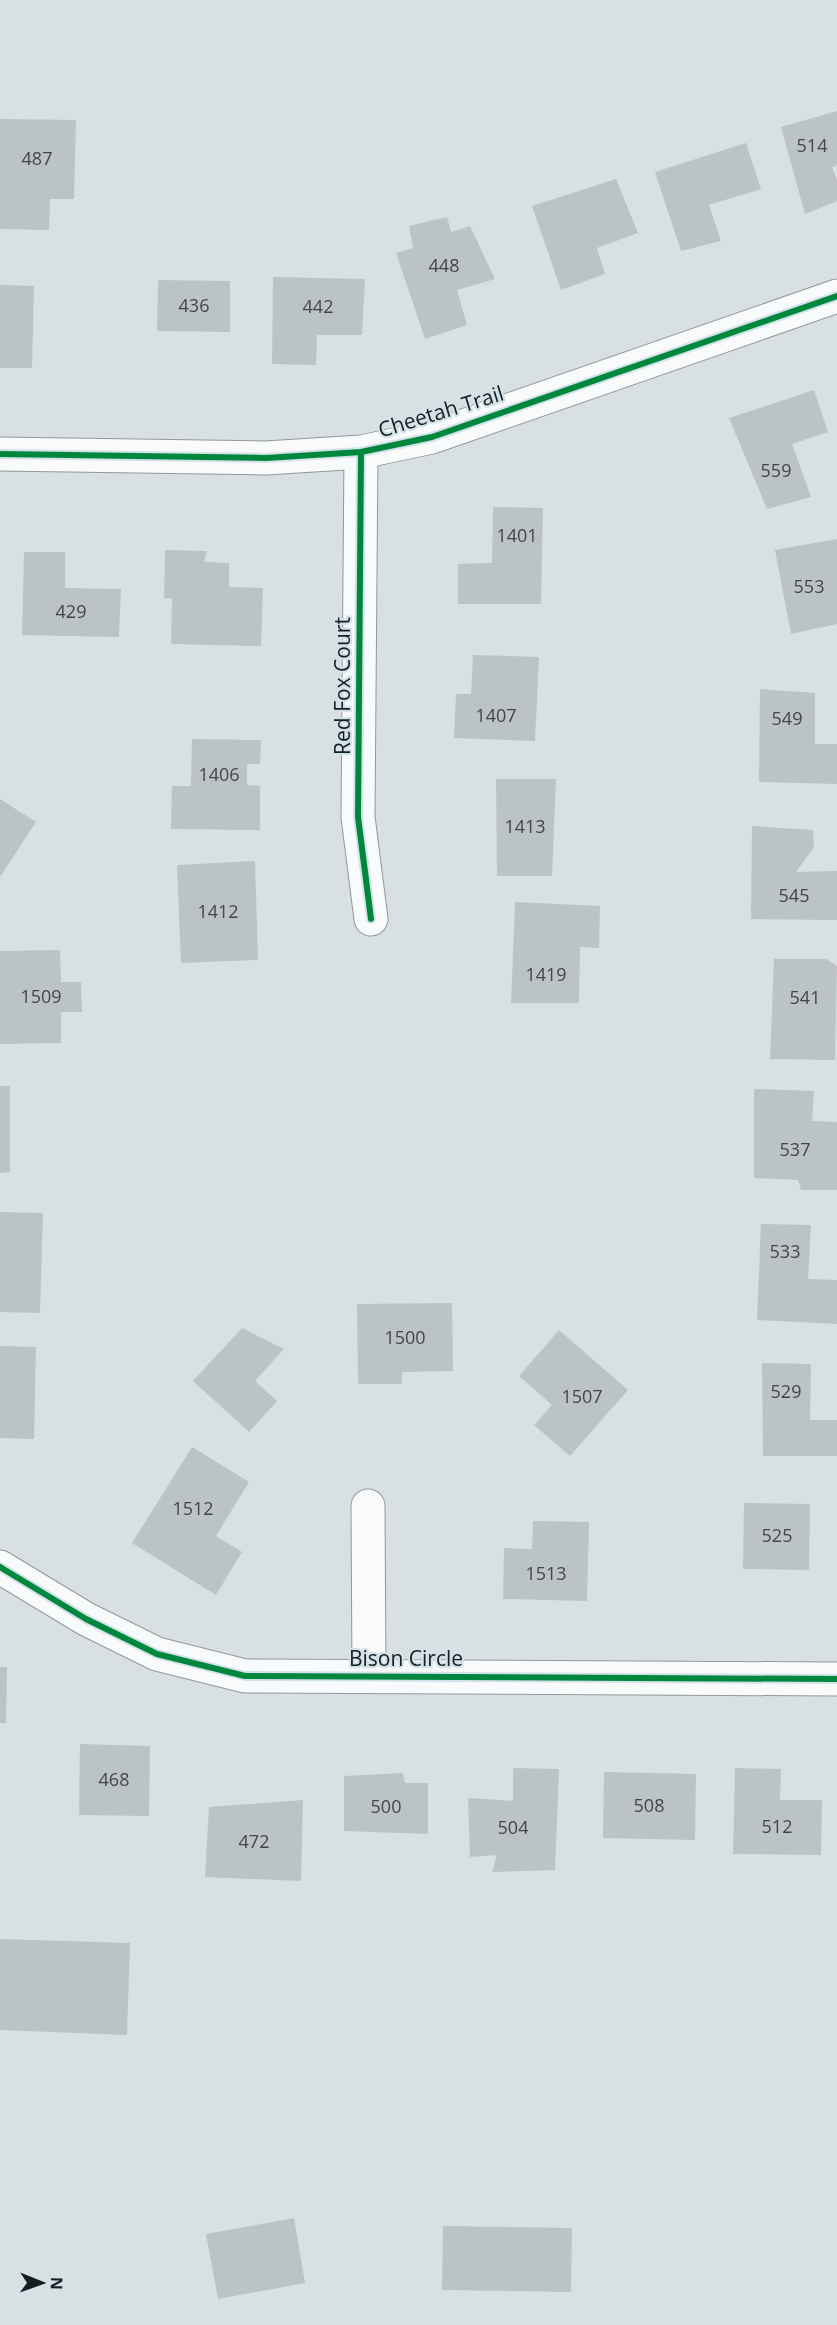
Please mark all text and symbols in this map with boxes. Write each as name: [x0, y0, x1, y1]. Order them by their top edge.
house number: 514: [797, 133, 827, 157]
house number: 487: [22, 146, 52, 170]
house number: 448: [429, 253, 459, 277]
house number: 436: [179, 293, 209, 317]
house number: 442: [303, 294, 333, 318]
street label: Cheetah Trail: [375, 379, 507, 443]
house number: 559: [761, 458, 791, 482]
house number: 1401: [496, 523, 538, 547]
house number: 553: [794, 574, 824, 598]
house number: 429: [56, 599, 86, 623]
street label: Red Fox Court: [328, 617, 356, 755]
house number: 1407: [475, 703, 517, 727]
house number: 549: [772, 706, 802, 730]
house number: 1406: [198, 762, 240, 786]
house number: 1413: [504, 814, 546, 838]
house number: 545: [779, 883, 809, 907]
house number: 1412: [197, 899, 239, 923]
house number: 1419: [525, 962, 567, 986]
house number: 1509: [20, 984, 62, 1008]
house number: 541: [790, 985, 820, 1009]
house number: 537: [780, 1137, 810, 1161]
house number: 533: [770, 1239, 800, 1263]
house number: 1500: [384, 1325, 426, 1349]
house number: 529: [771, 1379, 801, 1403]
house number: 1507: [561, 1384, 603, 1408]
house number: 1512: [172, 1496, 214, 1520]
house number: 525: [762, 1523, 792, 1547]
house number: 1513: [525, 1561, 567, 1585]
street label: Bison Circle: [349, 1644, 463, 1672]
house number: 468: [99, 1767, 129, 1791]
house number: 508: [634, 1793, 664, 1817]
house number: 500: [371, 1794, 401, 1818]
house number: 512: [762, 1814, 792, 1838]
house number: 504: [498, 1815, 528, 1839]
house number: 472: [239, 1829, 269, 1853]
north arrow: [12, 2253, 72, 2313]
text: N: [46, 2277, 68, 2290]

